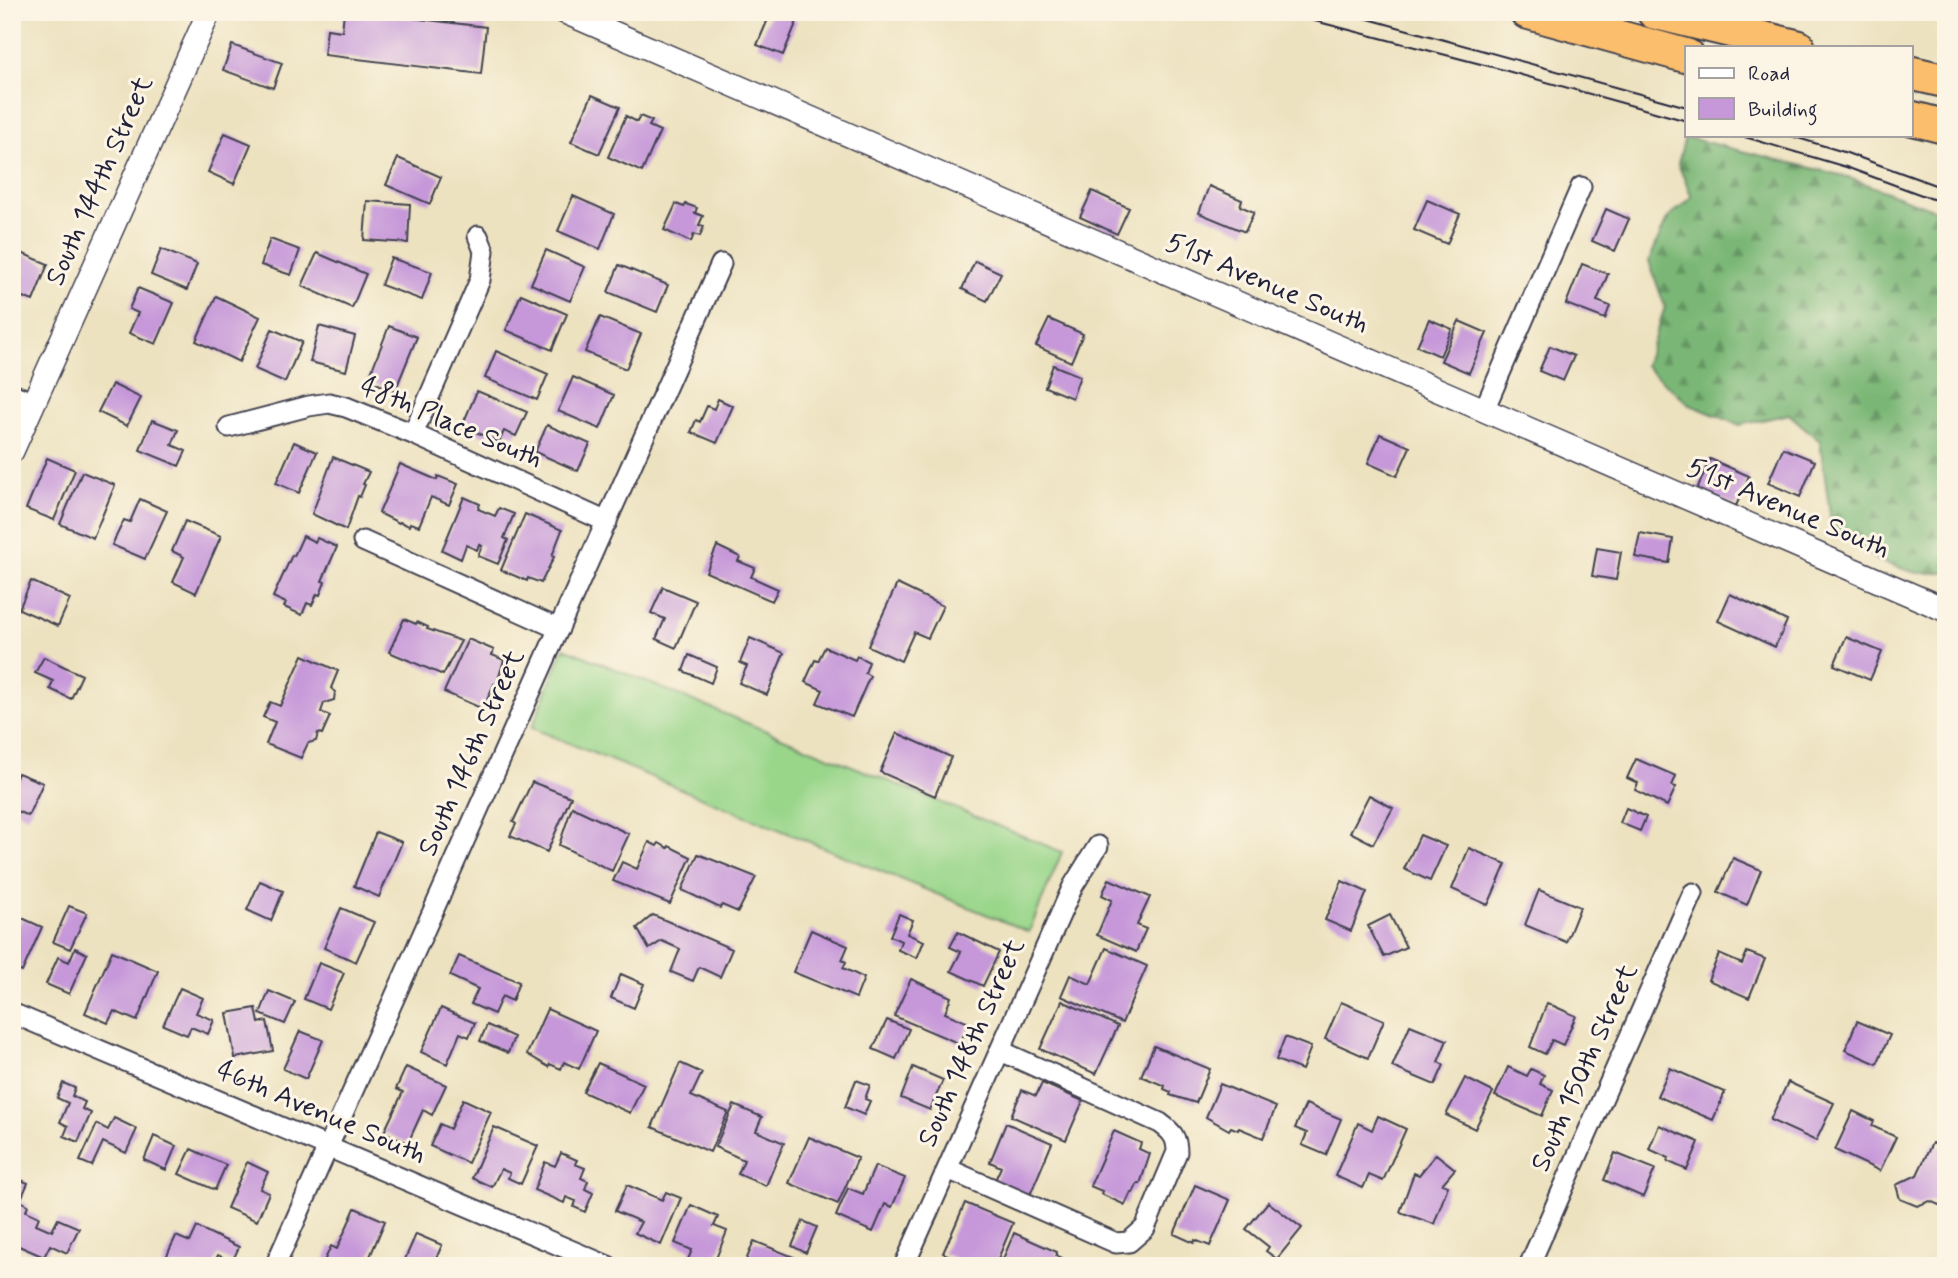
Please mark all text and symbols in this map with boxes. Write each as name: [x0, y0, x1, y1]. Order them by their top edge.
legend: [1685, 46, 1912, 136]
text: Road: [1748, 60, 1790, 88]
street label: South 144th Street: [37, 70, 163, 292]
text: Building: [1748, 96, 1818, 126]
street label: 51st Avenue South: [1160, 225, 1374, 343]
street label: 48th Place South: [354, 368, 548, 478]
street label: 51st Avenue South: [1681, 450, 1895, 568]
street label: South 146th Street: [410, 643, 534, 862]
street label: South 148th Street: [909, 933, 1035, 1153]
street label: South 150th Street: [1523, 958, 1648, 1178]
street label: 46th Avenue South: [211, 1052, 431, 1174]

